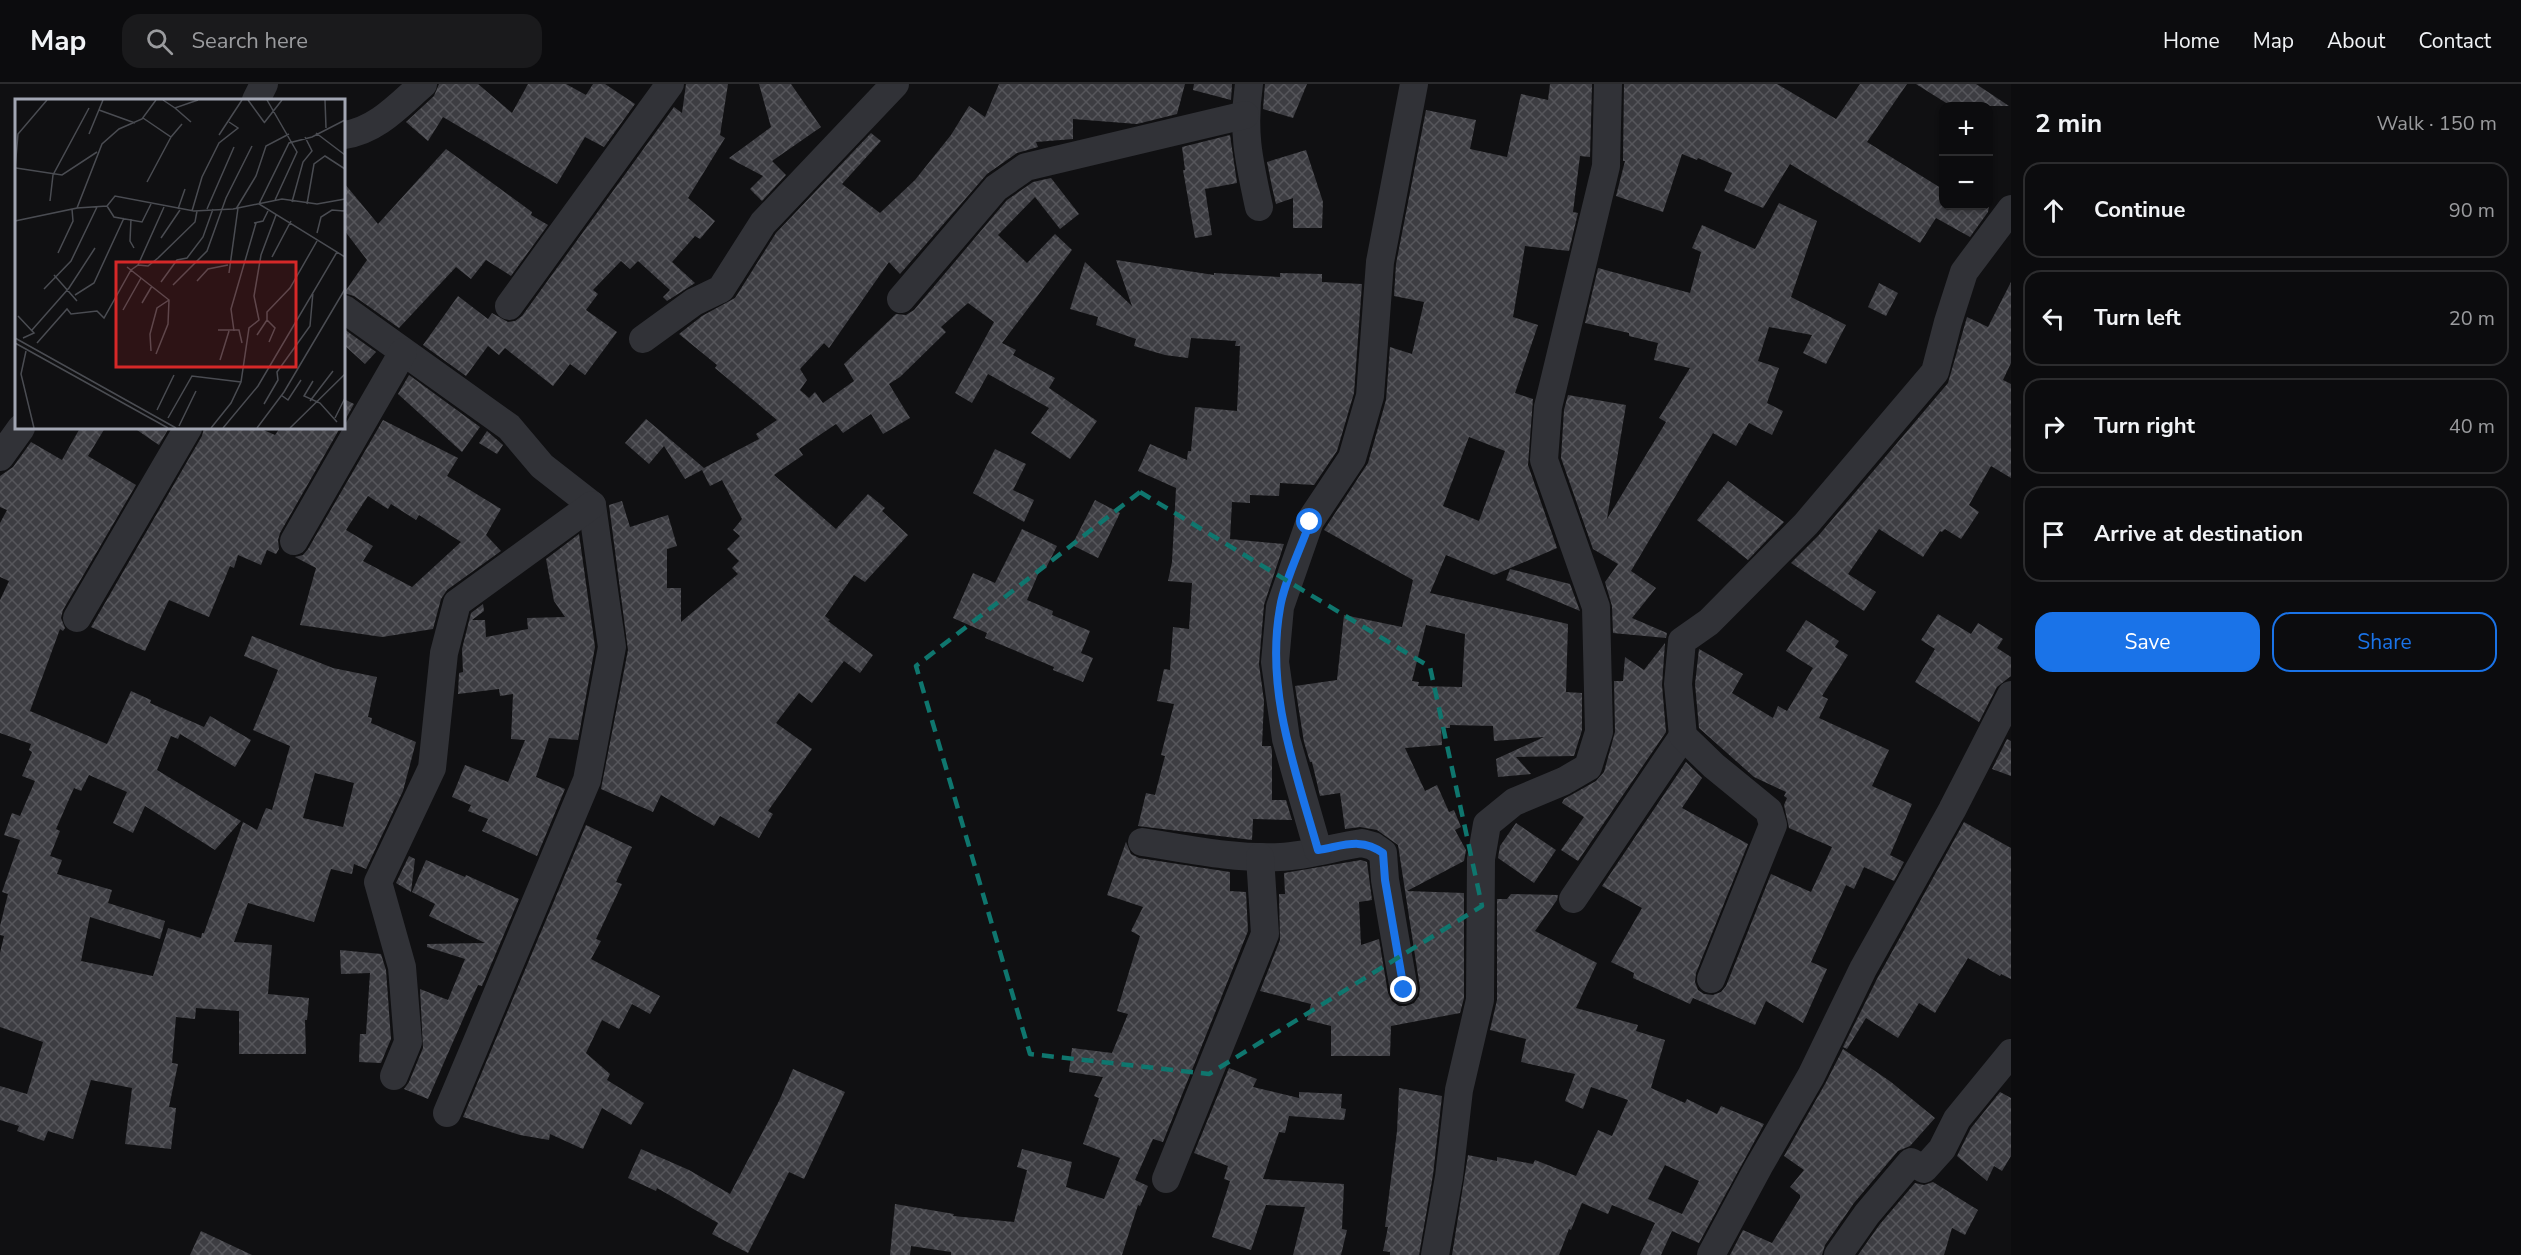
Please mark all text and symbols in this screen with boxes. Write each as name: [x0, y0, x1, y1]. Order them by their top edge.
search box: [122, 14, 542, 68]
text: Map: [30, 22, 86, 60]
icon: search: [143, 25, 176, 58]
text: Search here: [191, 26, 308, 56]
text: Home: [2163, 27, 2220, 55]
text: Map: [2253, 27, 2294, 55]
text: About: [2327, 27, 2385, 55]
text: Contact: [2418, 27, 2491, 55]
inset map: [15, 99, 345, 429]
map controls: [1939, 102, 1993, 210]
button: +: [1939, 102, 1993, 156]
text: 2 min: [2035, 106, 2102, 141]
text: Walk · 150 m: [2377, 110, 2497, 137]
button: −: [1939, 156, 1993, 210]
icon: ahead: [2037, 194, 2070, 227]
text: Continue: [2094, 195, 2185, 225]
text: 90 m: [2449, 197, 2495, 224]
icon: left: [2037, 302, 2070, 335]
text: Turn left: [2094, 303, 2181, 333]
text: 20 m: [2449, 305, 2495, 332]
icon: right: [2037, 410, 2070, 443]
text: Turn right: [2094, 411, 2195, 441]
text: 40 m: [2449, 413, 2495, 440]
route start: [1296, 508, 1322, 534]
icon: arrive: [2037, 518, 2070, 551]
text: Arrive at destination: [2094, 519, 2303, 549]
button: Save: [2035, 612, 2260, 672]
button: Share: [2272, 612, 2497, 672]
route end: [1390, 976, 1416, 1002]

